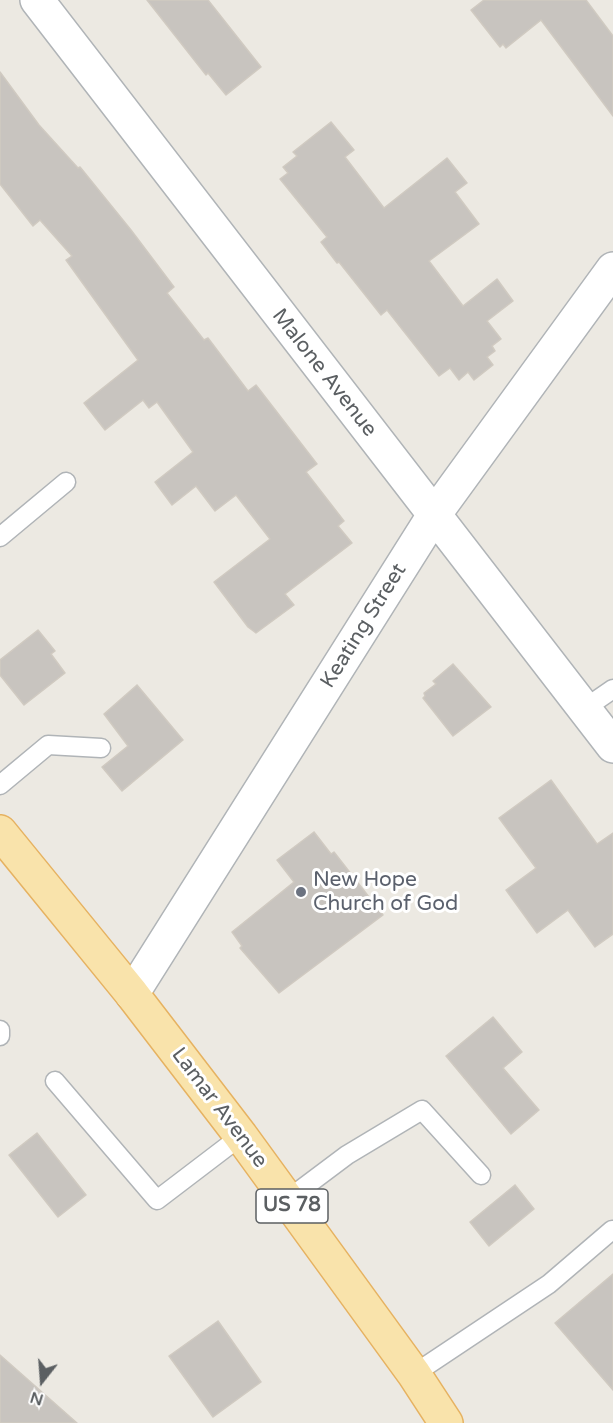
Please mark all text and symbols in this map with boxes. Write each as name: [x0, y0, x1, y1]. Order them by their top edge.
street label: Malone Avenue: [266, 304, 382, 442]
street label: Keating Street: [316, 559, 412, 693]
place label: New Hope Church of God: [313, 867, 458, 917]
marker: New Hope Church of God: [294, 885, 308, 899]
street label: Lamar Avenue: [166, 1043, 272, 1173]
road number: US 78: [256, 1189, 328, 1223]
north arrow: [12, 1351, 72, 1411]
text: N: [28, 1387, 46, 1410]

